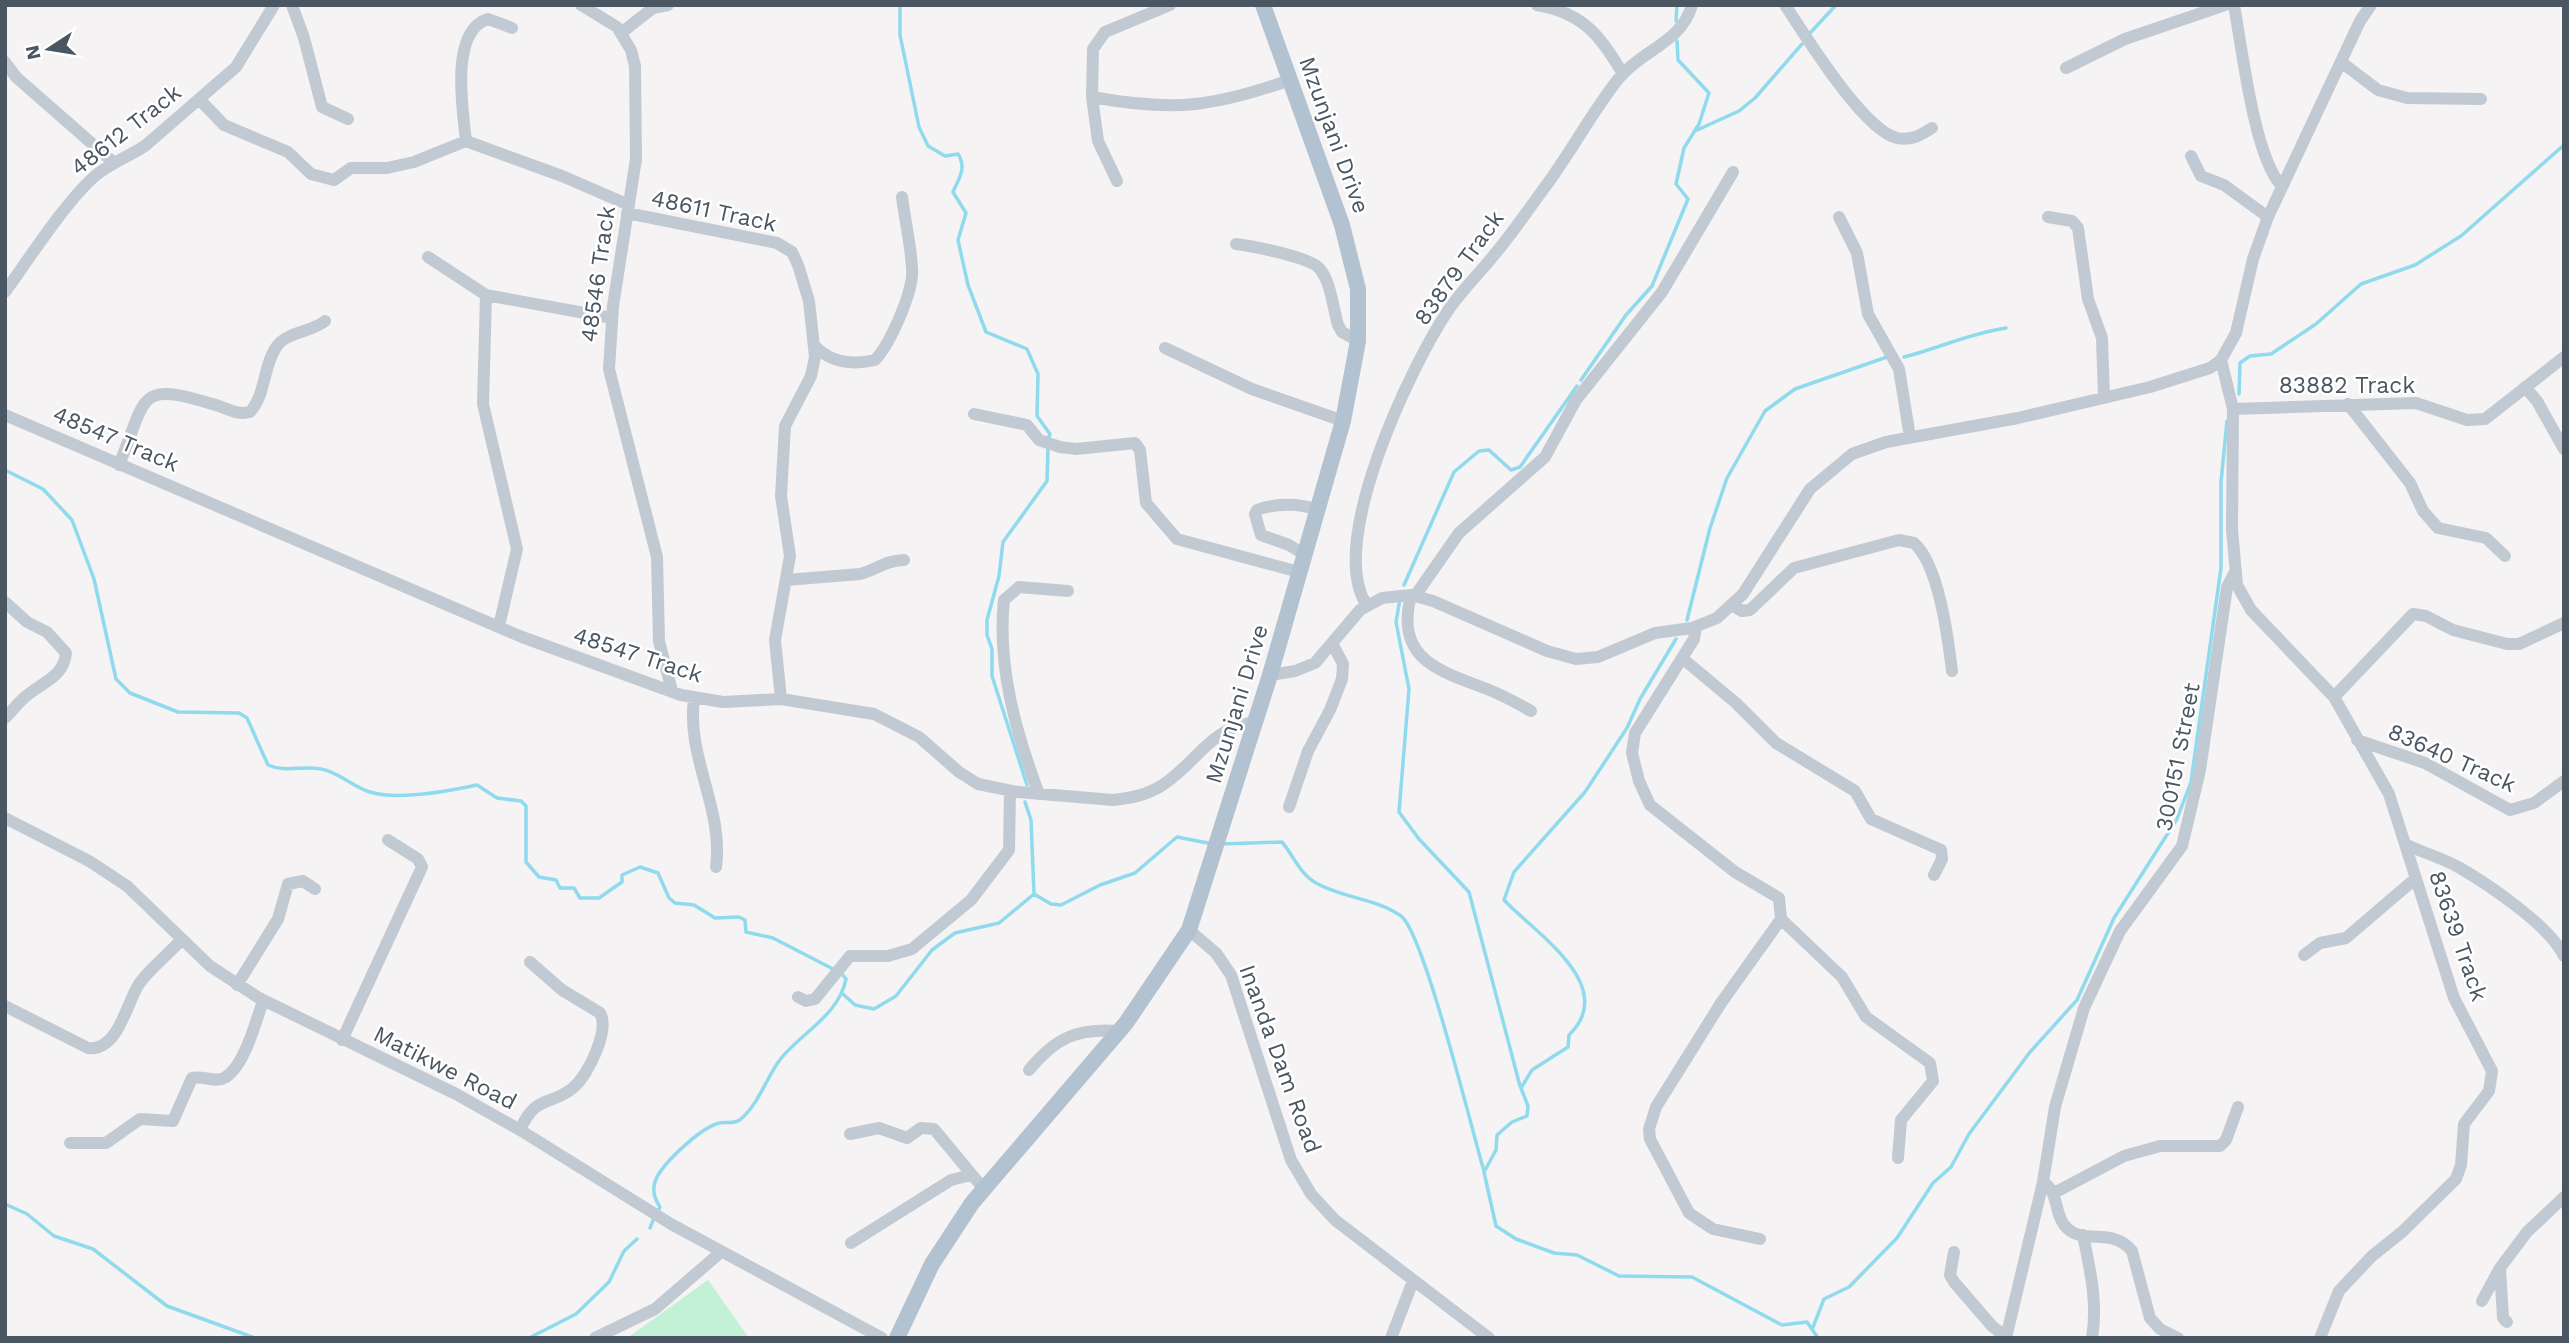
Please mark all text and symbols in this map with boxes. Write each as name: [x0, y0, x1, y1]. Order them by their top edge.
north arrow: [14, 14, 84, 84]
text: N: [20, 43, 46, 62]
street label: Mzunjani Drive: [1293, 53, 1375, 217]
street label: 48612 Track: [66, 79, 186, 181]
street label: 48611 Track: [649, 185, 779, 237]
street label: 48546 Track: [575, 204, 621, 344]
street label: 83879 Track: [1408, 205, 1510, 331]
street label: 83882 Track: [2279, 372, 2415, 399]
street label: 48547 Track: [49, 400, 183, 478]
street label: 48547 Track: [570, 621, 706, 689]
street label: Mzunjani Drive: [1200, 621, 1274, 787]
street label: 300151 Street: [2150, 680, 2206, 833]
street label: 83640 Track: [2384, 718, 2520, 798]
street label: 83639 Track: [2423, 867, 2493, 1005]
street label: Inanda Dam Road: [1233, 961, 1327, 1157]
street label: Matikwe Road: [369, 1020, 521, 1116]

